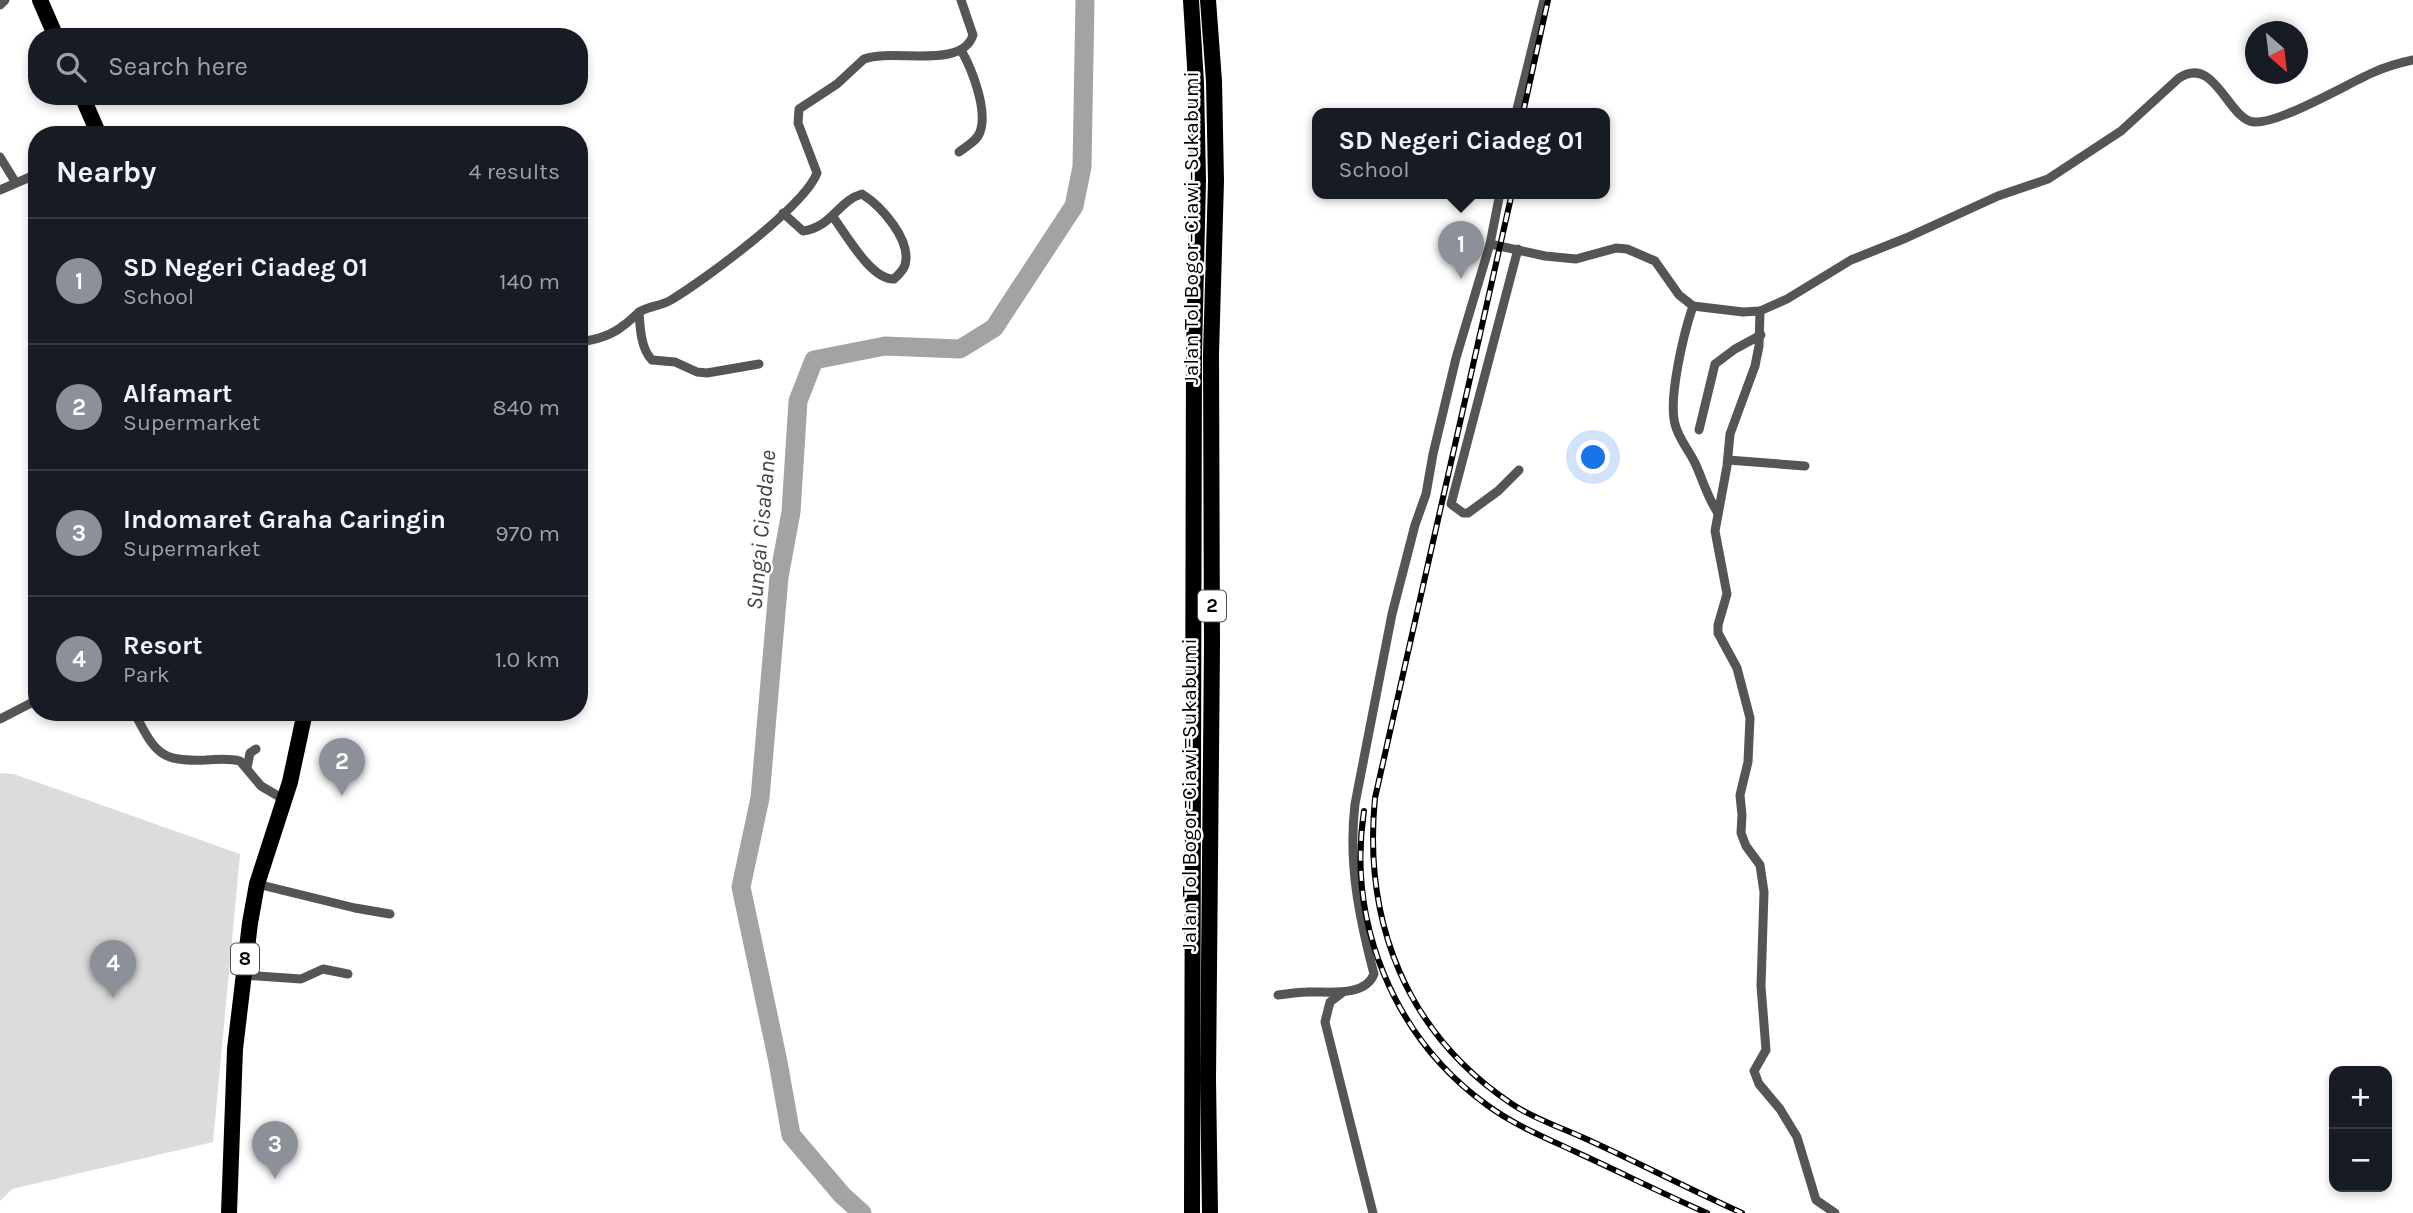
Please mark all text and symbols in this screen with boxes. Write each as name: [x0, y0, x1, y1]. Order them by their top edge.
north arrow: [2245, 21, 2308, 84]
search box: [28, 28, 588, 105]
icon: search: [52, 48, 90, 86]
text: Search here: [108, 51, 248, 82]
street label: Jalan Tol Bogor–Ciawi–Sukabumi: [1179, 71, 1203, 385]
popup: [1312, 108, 1610, 199]
text: SD Negeri Ciadeg 01: [1338, 125, 1584, 156]
text: Nearby: [56, 154, 156, 190]
text: School: [1338, 156, 1410, 183]
text: 4 results: [468, 158, 560, 185]
pin: 1: [1438, 221, 1484, 279]
text: SD Negeri Ciadeg 01: [123, 252, 368, 283]
text: 1: [75, 268, 83, 295]
text: 140 m: [499, 268, 560, 295]
text: School: [123, 283, 194, 310]
text: Alfamart: [123, 378, 232, 409]
text: 2: [72, 394, 86, 421]
text: 840 m: [492, 394, 560, 421]
text: Supermarket: [123, 409, 260, 436]
your location: [1576, 440, 1610, 474]
water label: Sungai Cisadane: [741, 449, 781, 611]
text: Indomaret Graha Caringin: [123, 504, 446, 535]
text: 3: [72, 520, 86, 547]
text: 970 m: [495, 520, 560, 547]
text: Supermarket: [123, 535, 260, 562]
road number: 2: [1198, 590, 1226, 622]
text: Resort: [123, 630, 202, 661]
street label: Jalan Tol Bogor–Ciawi–Sukabumi: [1177, 638, 1201, 952]
text: 4: [72, 646, 86, 673]
text: 1.0 km: [495, 646, 560, 673]
text: Park: [123, 661, 170, 688]
pin: 2: [319, 738, 365, 796]
pin: 4: [90, 940, 136, 998]
road number: 8: [231, 944, 259, 974]
map controls: [2329, 1066, 2392, 1192]
button: +: [2329, 1066, 2392, 1129]
pin: 3: [252, 1121, 298, 1179]
button: −: [2329, 1129, 2392, 1192]

